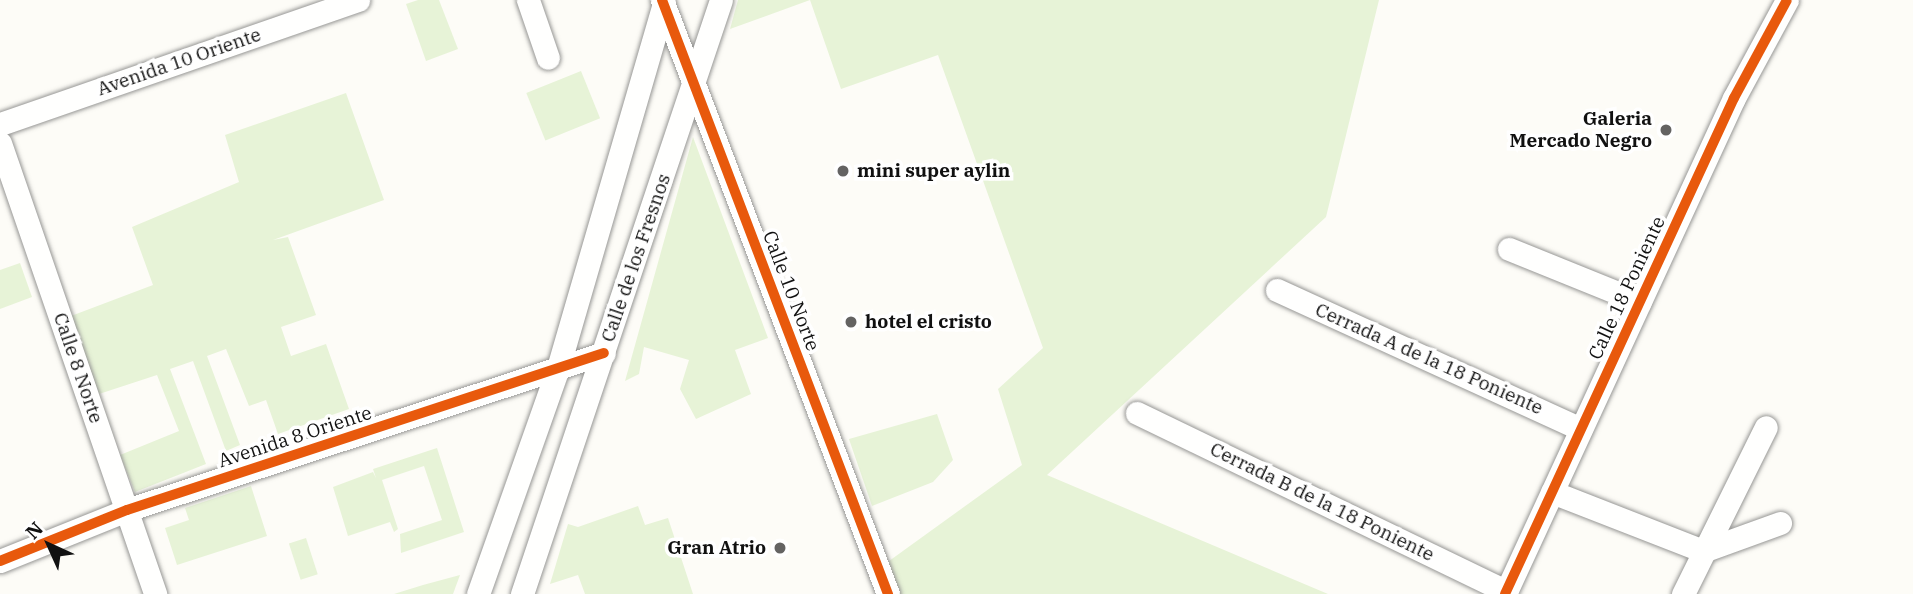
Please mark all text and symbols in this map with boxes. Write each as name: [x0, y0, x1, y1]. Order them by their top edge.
street label: Avenida 10 Oriente: [94, 23, 264, 101]
place label: Galeria Mercado Negro: [1509, 108, 1652, 152]
marker: Galeria Mercado Negro: [1658, 122, 1674, 138]
place label: mini super aylin: [857, 160, 1010, 182]
marker: mini super aylin: [835, 163, 851, 179]
street label: Calle de los Fresnos: [597, 171, 675, 345]
street label: Calle 18 Poniente: [1584, 213, 1670, 363]
street label: Calle 10 Norte: [758, 228, 824, 354]
street label: Cerrada A de la 18 Poniente: [1312, 298, 1546, 420]
street label: Calle 8 Norte: [48, 310, 108, 426]
place label: hotel el cristo: [865, 311, 992, 333]
marker: hotel el cristo: [843, 314, 859, 330]
street label: Avenida 8 Oriente: [215, 401, 375, 473]
street label: Cerrada B de la 18 Poniente: [1206, 438, 1438, 566]
north arrow: [14, 510, 84, 580]
text: N: [20, 516, 48, 544]
place label: Gran Atrio: [667, 537, 766, 559]
marker: Gran Atrio: [772, 540, 788, 556]

